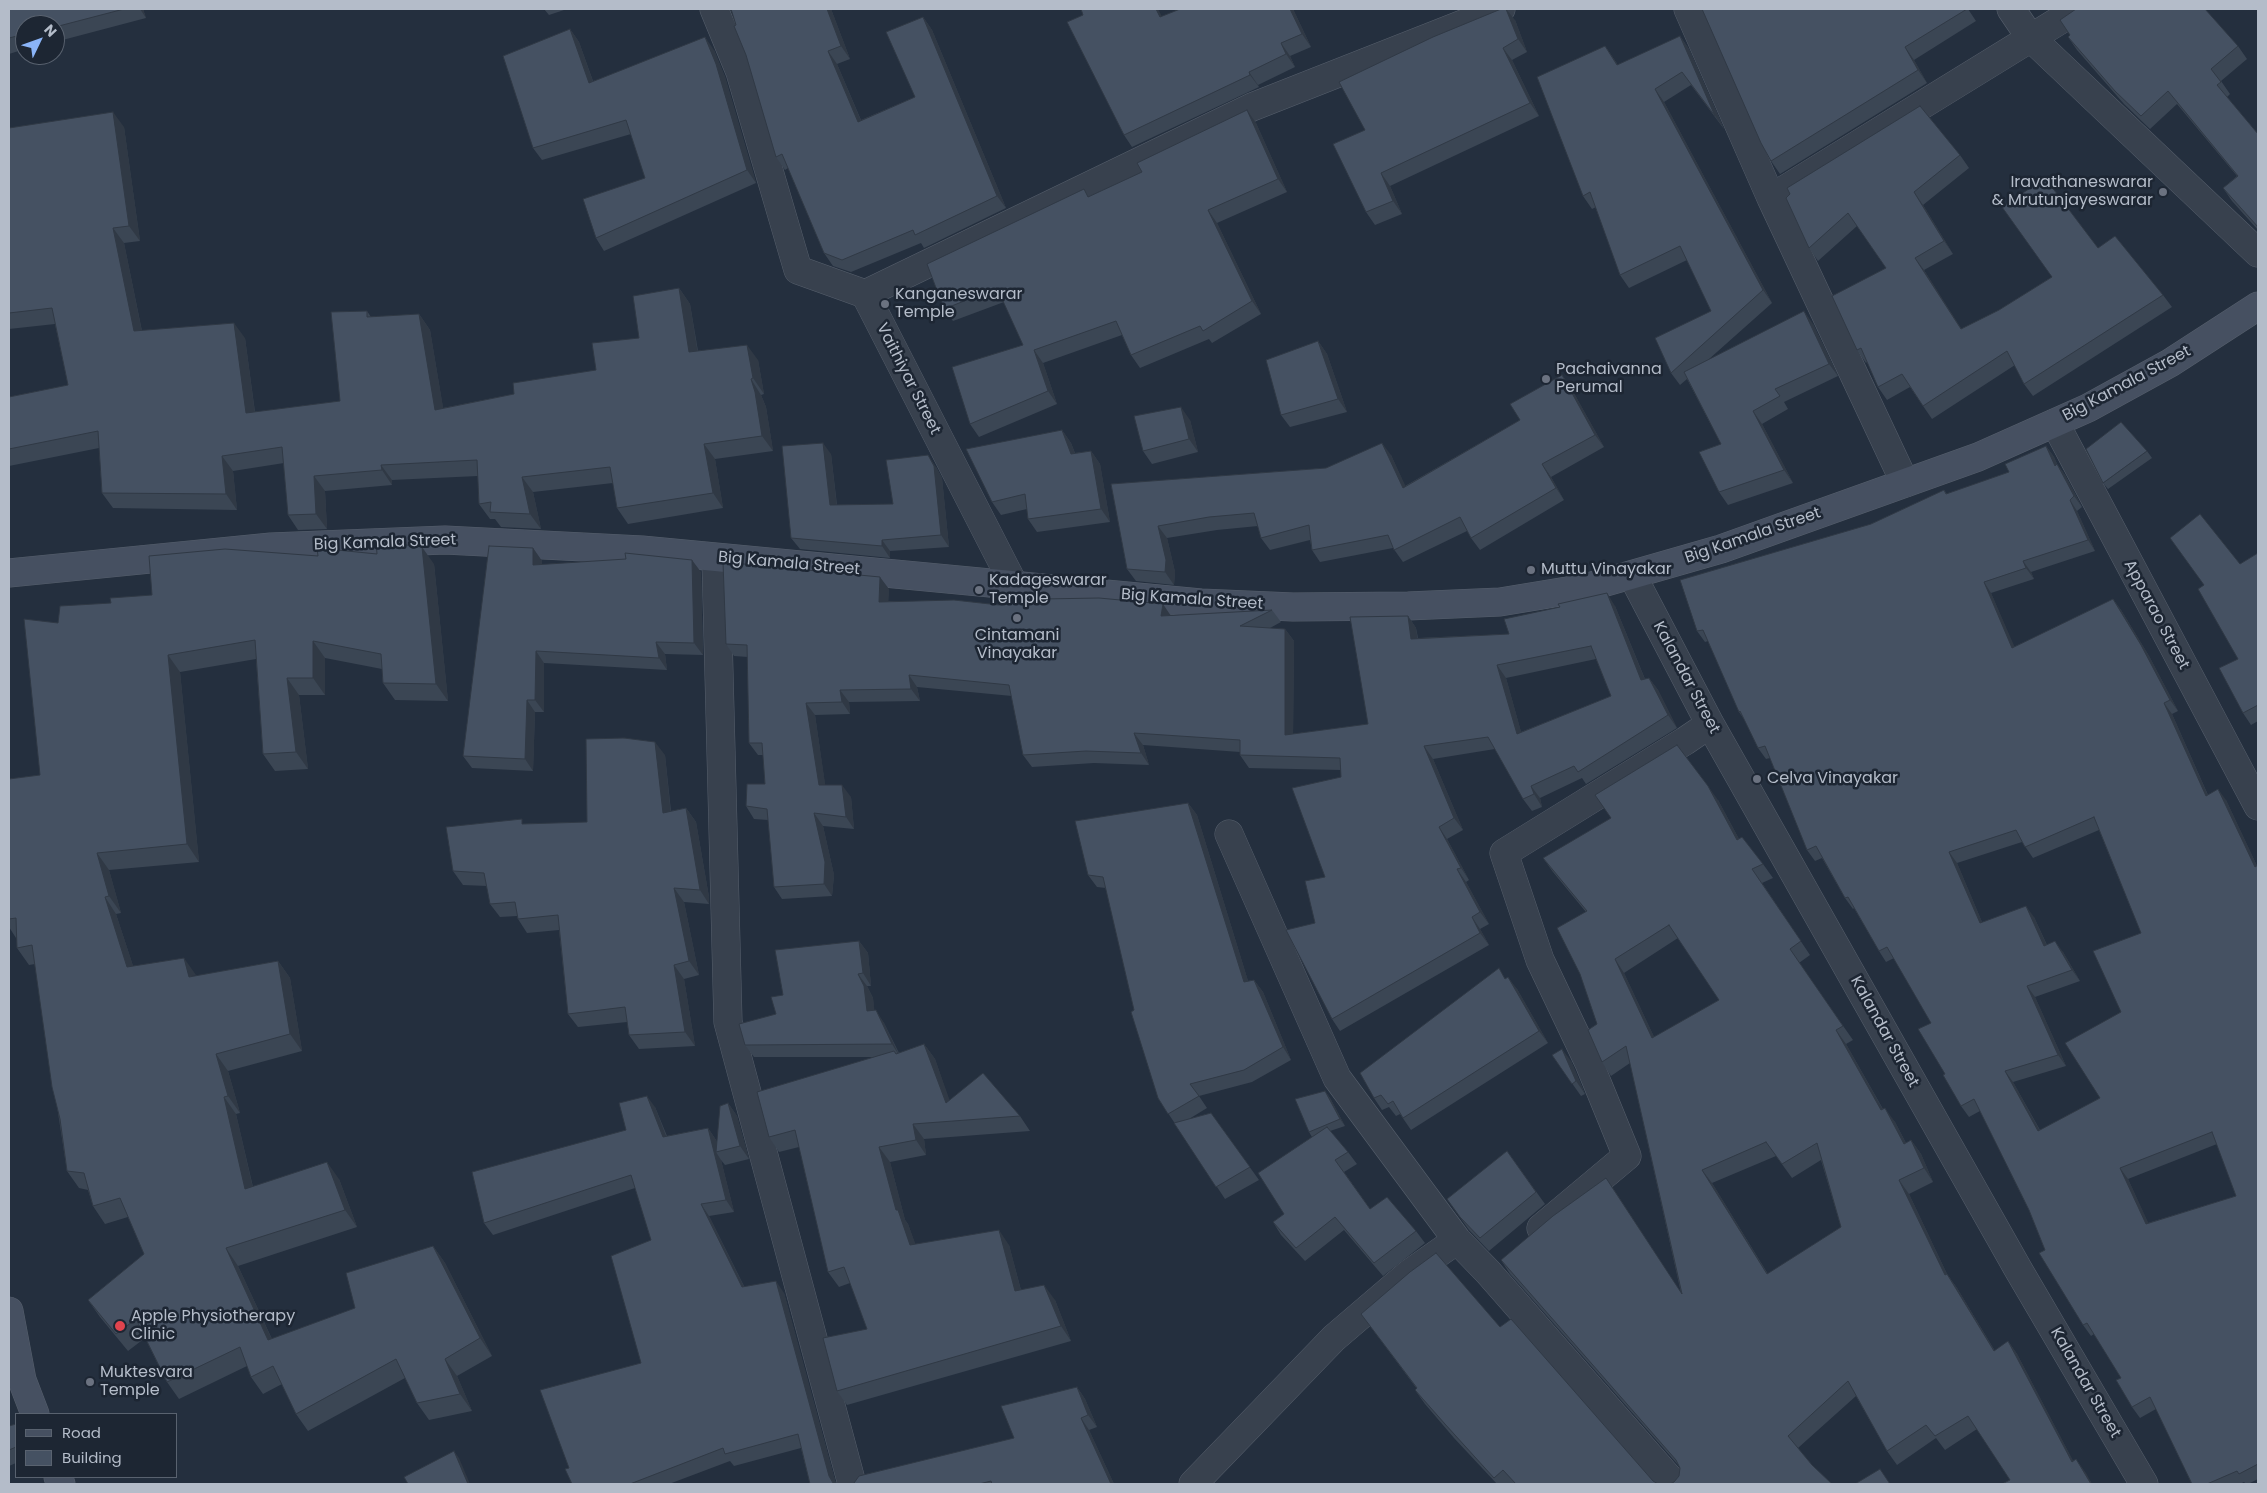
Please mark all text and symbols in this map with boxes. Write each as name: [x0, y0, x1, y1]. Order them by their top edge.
north arrow: [15, 15, 65, 65]
text: N: [39, 20, 61, 41]
place label: Iravathaneswarar & Mrutunjayeswarar: [1992, 173, 2153, 211]
marker: Iravathaneswarar & Mrutunjayeswarar: [2157, 186, 2169, 198]
place label: Kanganeswarar Temple: [895, 285, 1022, 323]
marker: Kanganeswarar Temple: [879, 298, 891, 310]
street label: Vaithiyar Street: [872, 320, 944, 438]
street label: Big Kamala Street: [2060, 342, 2194, 426]
place label: Pachaivanna Perumal: [1556, 360, 1662, 398]
marker: Pachaivanna Perumal: [1540, 373, 1552, 385]
street label: Big Kamala Street: [1683, 504, 1823, 568]
street label: Big Kamala Street: [314, 531, 456, 555]
street label: Big Kamala Street: [717, 548, 861, 580]
street label: Apparao Street: [2119, 557, 2193, 673]
place label: Muttu Vinayakar: [1541, 560, 1672, 580]
marker: Muttu Vinayakar: [1525, 564, 1537, 576]
place label: Kadageswarar Temple: [989, 571, 1107, 609]
marker: Kadageswarar Temple: [973, 584, 985, 596]
street label: Big Kamala Street: [1120, 585, 1264, 615]
marker: Cintamani Vinayakar: [1011, 612, 1023, 624]
street label: Kalandar Street: [1648, 619, 1724, 737]
place label: Cintamani Vinayakar: [975, 626, 1059, 664]
place label: Celva Vinayakar: [1767, 769, 1898, 789]
marker: Celva Vinayakar: [1751, 773, 1763, 785]
street label: Kalandar Street: [1846, 973, 1922, 1091]
place label: Apple Physiotherapy Clinic: [131, 1307, 295, 1345]
marker: Apple Physiotherapy Clinic: [113, 1319, 127, 1333]
street label: Kalandar Street: [2046, 1324, 2124, 1442]
place label: Muktesvara Temple: [100, 1363, 193, 1401]
marker: Muktesvara Temple: [84, 1376, 96, 1388]
legend: [15, 1413, 178, 1478]
text: Road: [62, 1422, 101, 1443]
text: Building: [62, 1447, 122, 1468]

